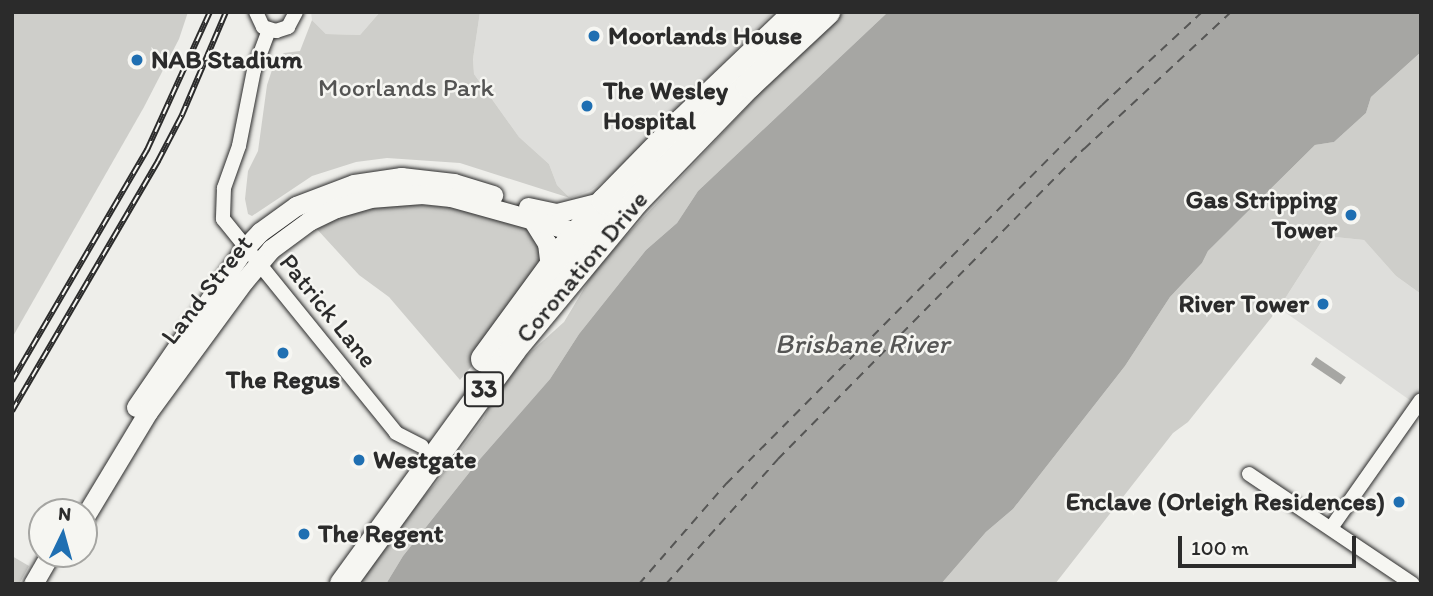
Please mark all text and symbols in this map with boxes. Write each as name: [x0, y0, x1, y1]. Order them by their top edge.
place label: Moorlands House: [608, 20, 802, 52]
marker: Moorlands House: [586, 28, 602, 44]
place label: NAB Stadium: [151, 44, 302, 76]
marker: NAB Stadium: [129, 52, 145, 68]
park label: Moorlands Park: [318, 72, 494, 104]
place label: The Wesley Hospital: [603, 75, 727, 136]
marker: The Wesley Hospital: [577, 96, 597, 116]
street label: Coronation Drive: [509, 184, 655, 350]
place label: Gas Stripping Tower: [1186, 184, 1337, 246]
marker: Gas Stripping Tower: [1343, 207, 1359, 223]
street label: Land Street: [155, 229, 259, 351]
street label: Patrick Lane: [272, 247, 384, 375]
place label: River Tower: [1181, 288, 1309, 320]
marker: River Tower: [1315, 296, 1331, 312]
water label: Brisbane River: [775, 326, 949, 360]
marker: The Regus: [275, 345, 291, 361]
place label: The Regus: [226, 364, 340, 396]
road number: 33: [463, 368, 505, 410]
place label: Westgate: [373, 444, 476, 476]
marker: Westgate: [351, 452, 367, 468]
place label: Enclave (Orleigh Residences): [1064, 486, 1385, 518]
marker: Enclave (Orleigh Residences): [1391, 494, 1407, 510]
north arrow: [28, 498, 98, 568]
text: N: [57, 502, 72, 526]
place label: The Regent: [318, 518, 442, 550]
scale bar: [1181, 522, 1360, 566]
marker: The Regent: [296, 526, 312, 542]
text: 100 m: [1191, 535, 1249, 560]

